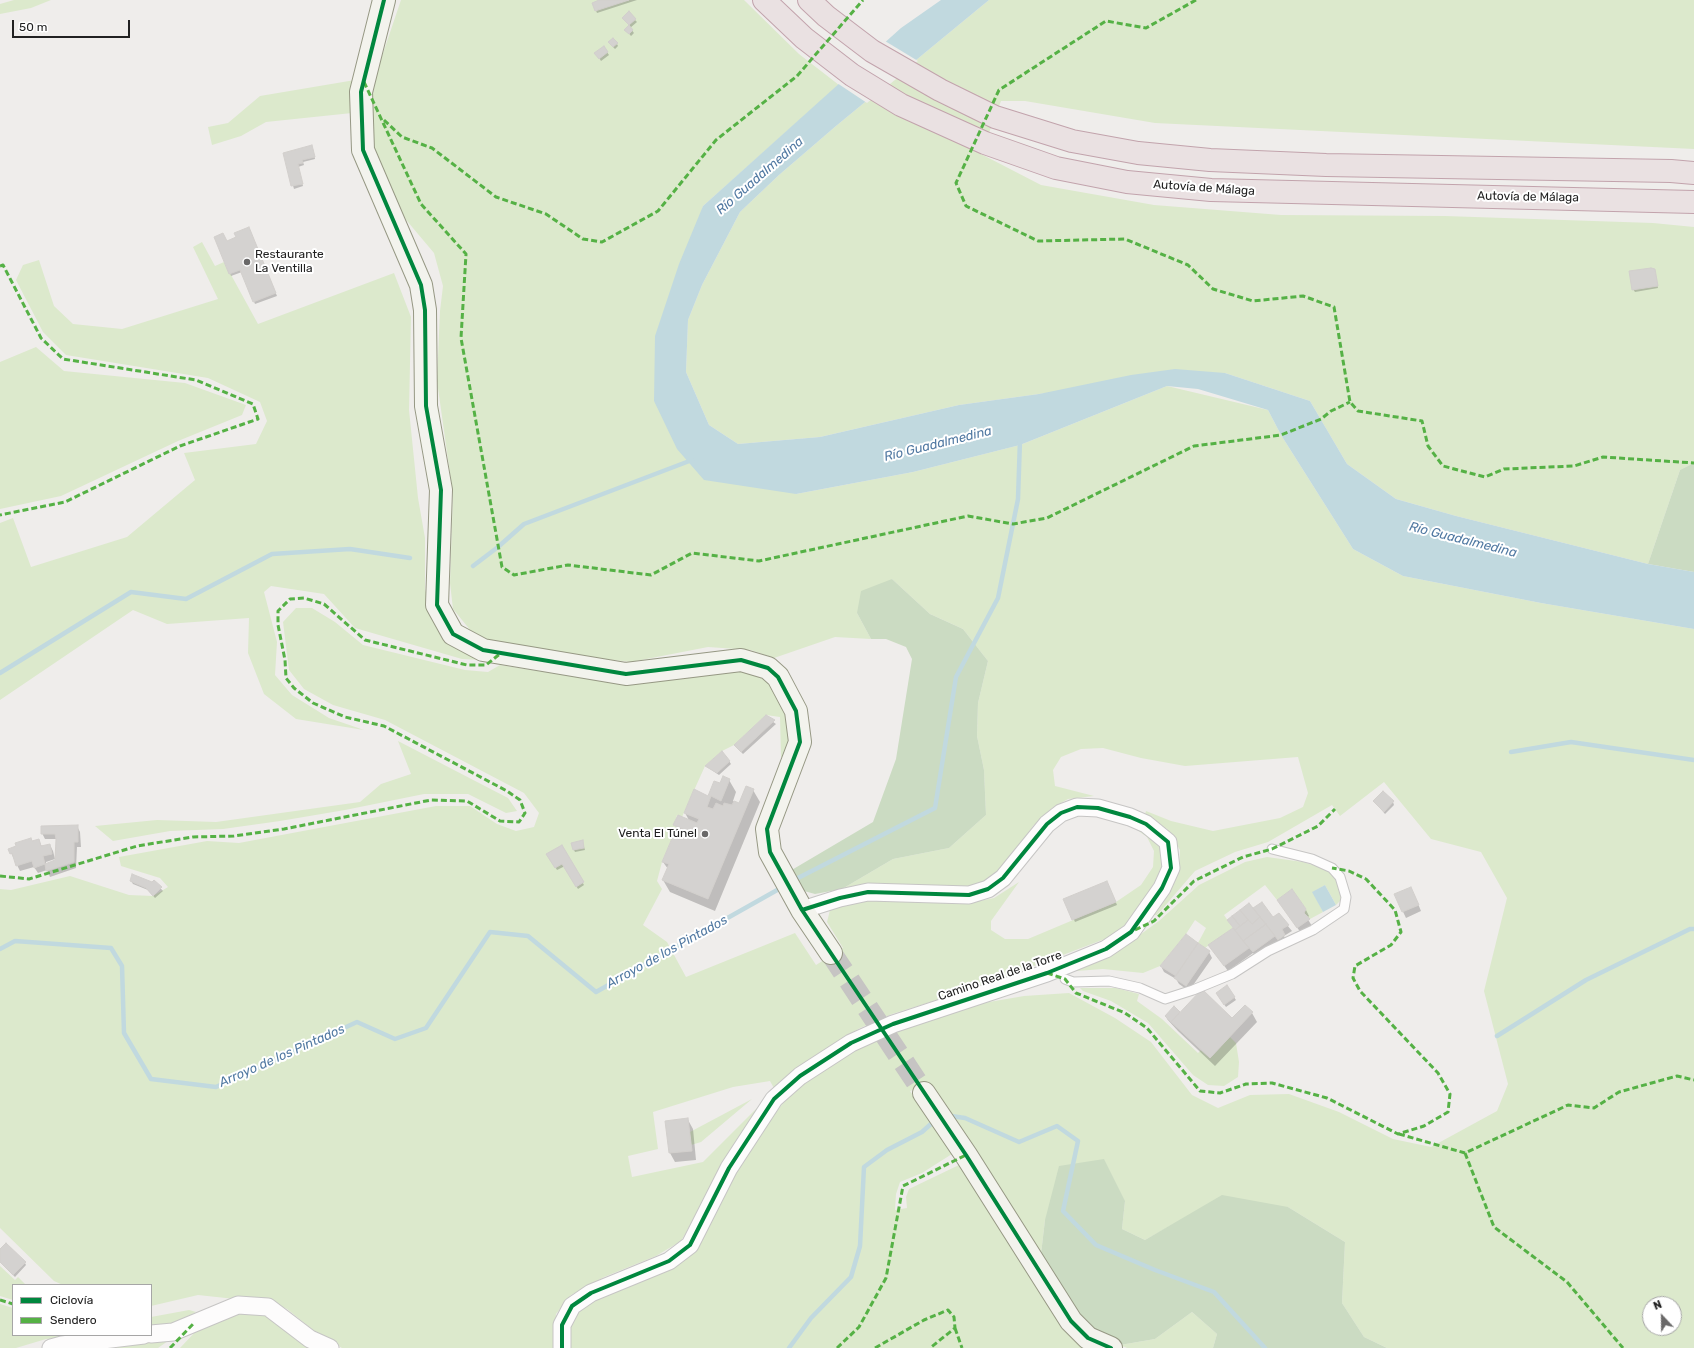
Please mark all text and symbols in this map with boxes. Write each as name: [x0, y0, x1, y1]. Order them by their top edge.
scale bar: [14, 12, 132, 38]
text: 50 m: [19, 20, 47, 34]
water label: Río Guadalmedina: [713, 134, 807, 218]
street label: Autovía de Málaga: [1153, 177, 1255, 199]
street label: Autovía de Málaga: [1477, 189, 1579, 205]
place label: Restaurante La Ventilla: [255, 248, 324, 276]
marker: Restaurante La Ventilla: [242, 257, 252, 267]
water label: Río Guadalmedina: [883, 423, 993, 465]
water label: Río Guadalmedina: [1408, 519, 1518, 561]
place label: Venta El Túnel: [618, 827, 697, 841]
marker: Venta El Túnel: [700, 829, 710, 839]
water label: Arroyo de los Pintados: [604, 912, 730, 992]
street label: Camino Real de la Torre: [936, 948, 1064, 1004]
water label: Arroyo de los Pintados: [217, 1021, 347, 1091]
legend: [12, 1284, 152, 1336]
text: Ciclovía: [50, 1293, 93, 1307]
north arrow: [1642, 1296, 1682, 1336]
text: N: [1652, 1298, 1664, 1313]
text: Sendero: [50, 1313, 97, 1327]

